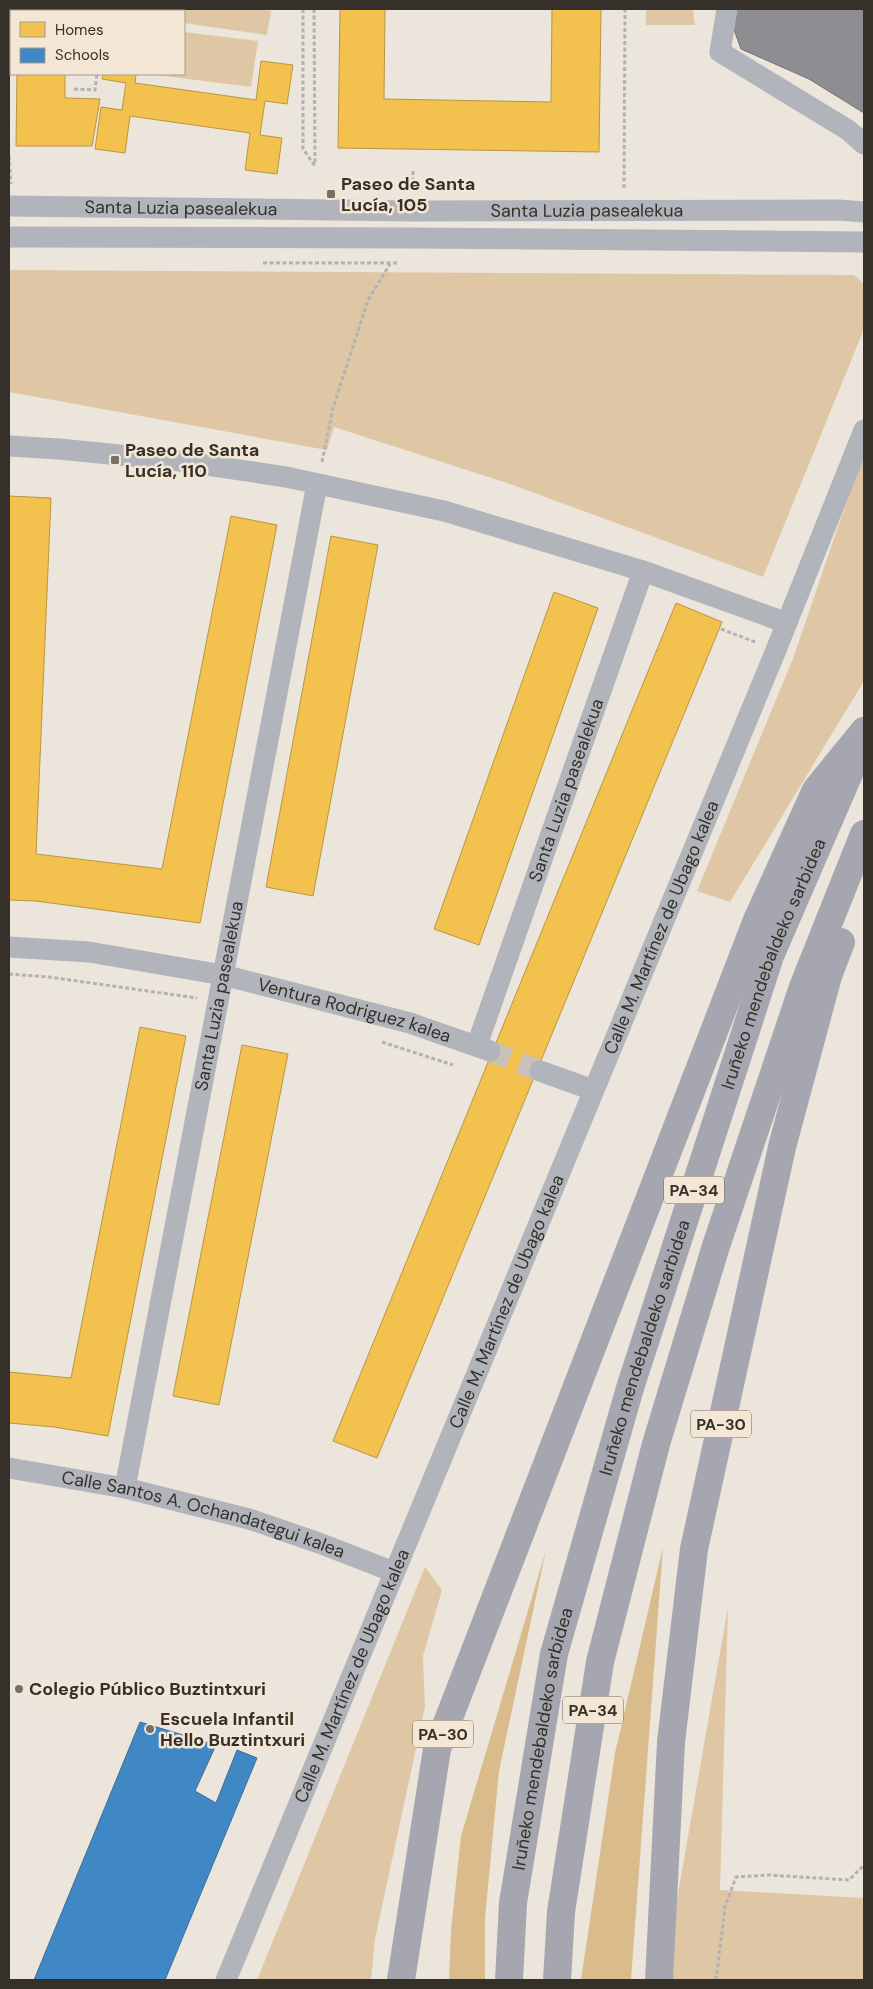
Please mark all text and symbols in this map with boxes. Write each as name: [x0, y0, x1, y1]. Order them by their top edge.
legend: [10, 10, 185, 75]
text: Homes: [55, 20, 104, 40]
text: Schools: [55, 45, 110, 65]
place label: Paseo de Santa Lucía, 105: [341, 172, 475, 217]
marker: Paseo de Santa Lucía, 105: [325, 188, 337, 200]
street label: Santa Luzia pasealekua: [84, 195, 278, 221]
street label: Santa Luzia pasealekua: [491, 198, 683, 223]
place label: Paseo de Santa Lucía, 110: [125, 438, 259, 483]
marker: Paseo de Santa Lucía, 110: [109, 454, 121, 466]
street label: Santa Luzia pasealekua: [523, 695, 609, 885]
street label: Calle M. Martínez de Ubago kalea: [598, 797, 724, 1058]
street label: Iruñeko mendebaldeko sarbidea: [716, 835, 832, 1093]
street label: Santa Luzia pasealekua: [189, 899, 249, 1093]
street label: Ventura Rodriguez kalea: [255, 972, 454, 1048]
street label: Calle M. Martínez de Ubago kalea: [443, 1171, 570, 1432]
road number: PA-34: [664, 1176, 724, 1204]
street label: Iruñeko mendebaldeko sarbidea: [594, 1217, 696, 1478]
road number: PA-30: [691, 1410, 751, 1438]
street label: Calle Santos A. Ochandategui kalea: [60, 1465, 348, 1564]
street label: Calle M. Martínez de Ubago kalea: [289, 1545, 415, 1807]
street label: Iruñeko mendebaldeko sarbidea: [507, 1605, 579, 1872]
place label: Colegio Público Buztintxuri: [29, 1677, 266, 1701]
marker: Colegio Público Buztintxuri: [13, 1683, 25, 1695]
road number: PA-34: [563, 1696, 623, 1724]
place label: Escuela Infantil Hello Buztintxuri: [160, 1707, 305, 1752]
road number: PA-30: [413, 1720, 473, 1748]
marker: Escuela Infantil Hello Buztintxuri: [144, 1723, 156, 1735]

